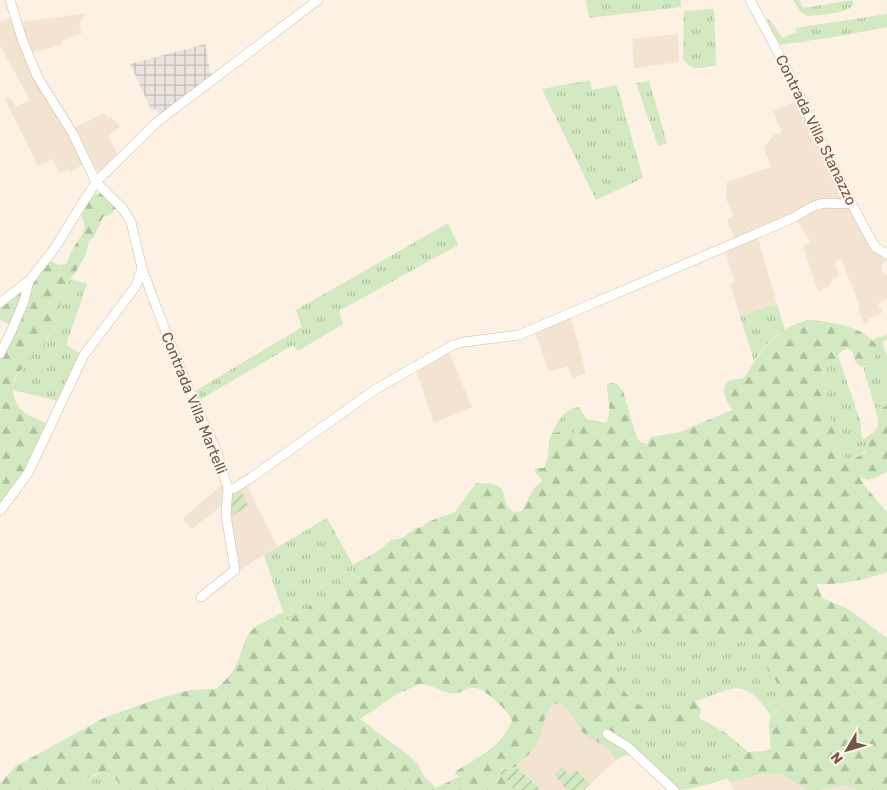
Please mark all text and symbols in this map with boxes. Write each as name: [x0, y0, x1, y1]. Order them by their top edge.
street label: Contrada Villa Stanazzo: [772, 52, 860, 208]
street label: Contrada Villa Martelli: [157, 329, 231, 477]
north arrow: [822, 725, 872, 775]
text: N: [827, 748, 847, 767]

